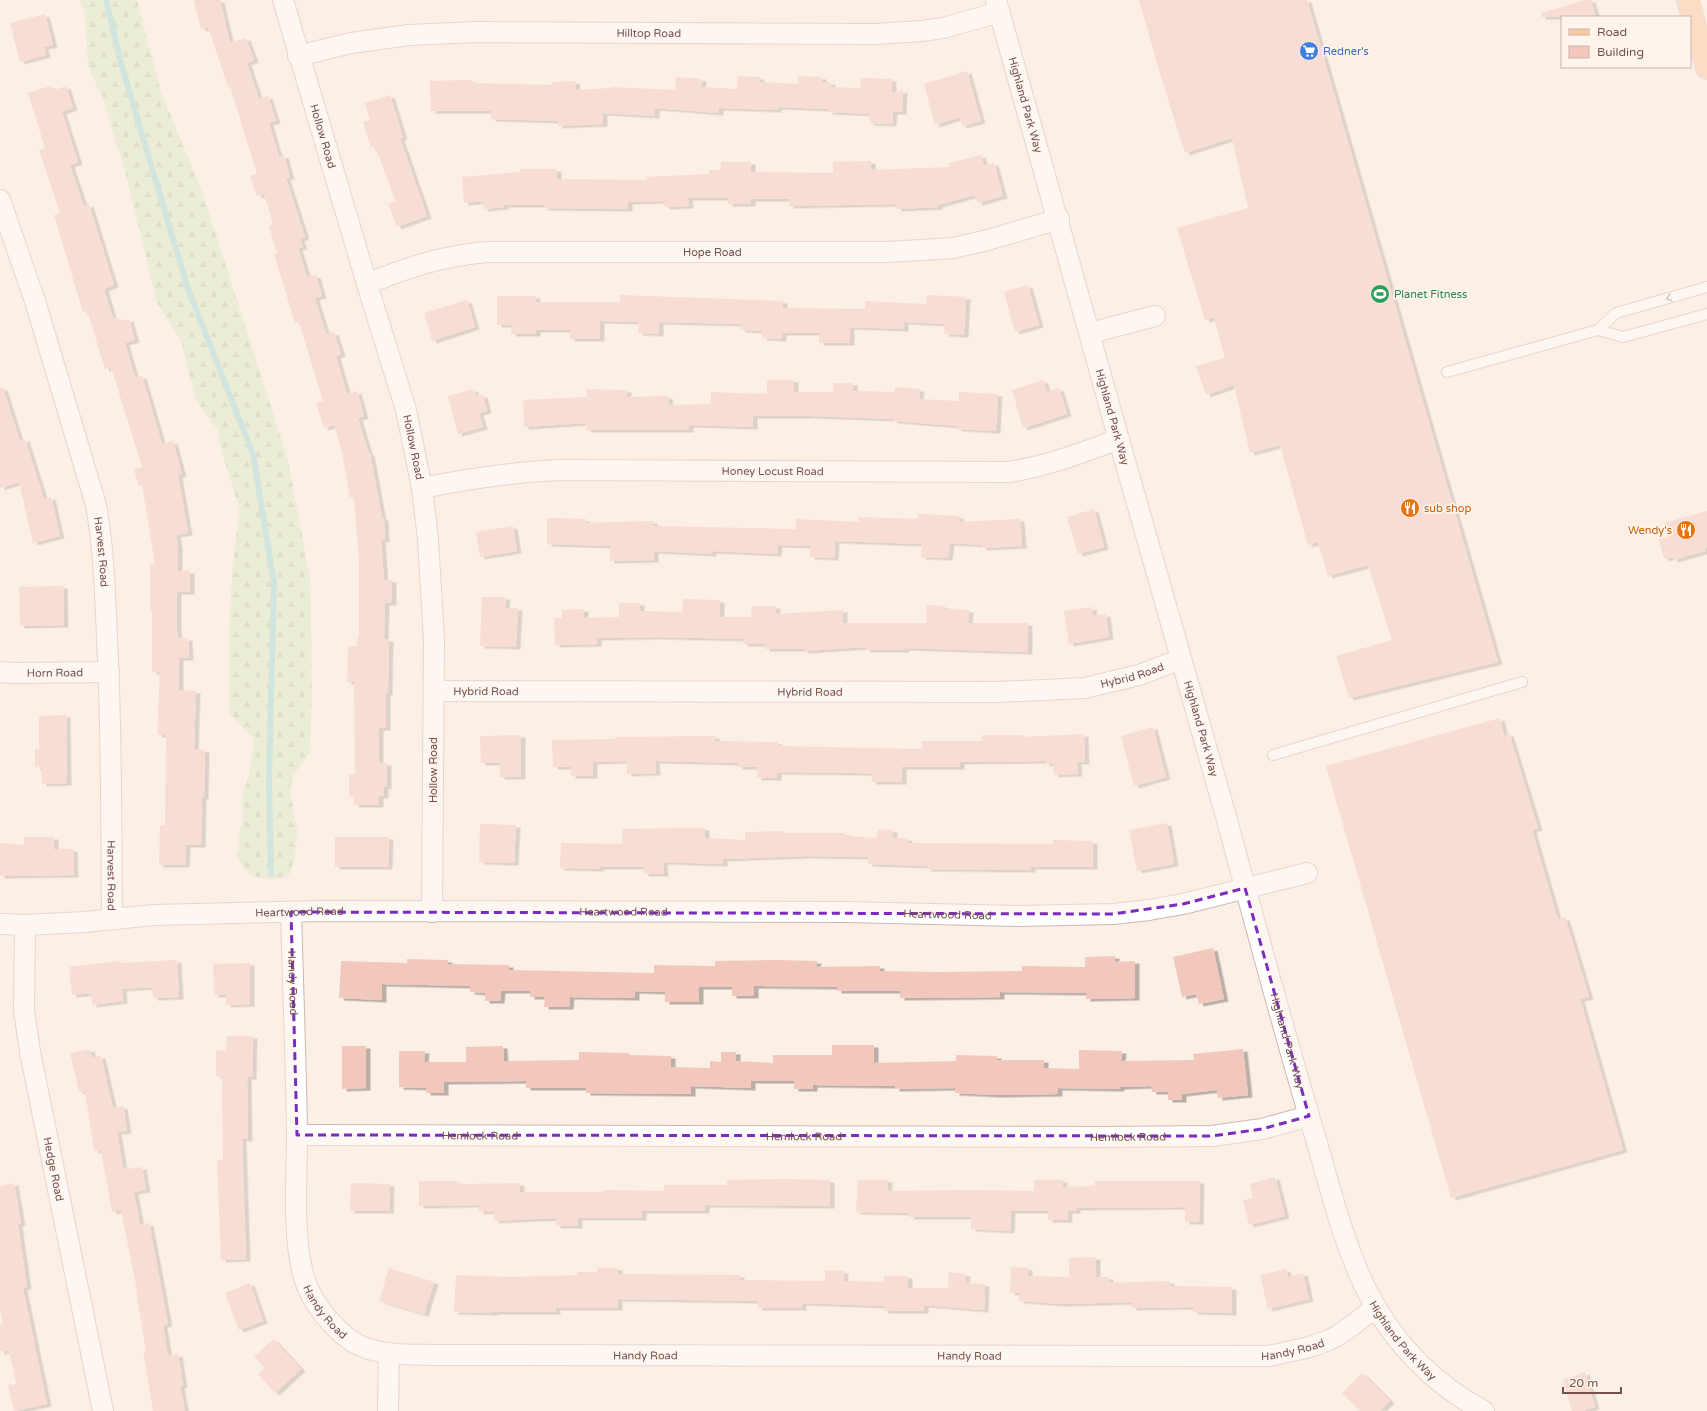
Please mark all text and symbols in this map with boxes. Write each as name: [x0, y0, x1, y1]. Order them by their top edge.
legend: [1561, 16, 1691, 68]
text: Road: [1597, 25, 1627, 39]
street label: Hilltop Road: [616, 27, 681, 40]
supermarket icon: Redner's: [1298, 40, 1320, 62]
place label: Redner's: [1323, 45, 1369, 58]
text: Building: [1597, 45, 1644, 59]
street label: Highland Park Way: [1006, 55, 1045, 154]
street label: Hollow Road: [307, 103, 338, 170]
street label: Hope Road: [683, 246, 742, 259]
sports icon: Planet Fitness: [1369, 283, 1391, 305]
place label: Planet Fitness: [1394, 288, 1467, 301]
one-way arrow: [1666, 293, 1673, 302]
street label: Highland Park Way: [1093, 368, 1132, 467]
street label: Hollow Road: [400, 414, 426, 481]
street label: Honey Locust Road: [722, 465, 824, 478]
restaurant icon: sub shop: [1399, 497, 1421, 519]
place label: sub shop: [1424, 502, 1471, 515]
street label: Harvest Road: [91, 516, 111, 588]
restaurant icon: Wendy's: [1675, 519, 1697, 541]
place label: Wendy's: [1628, 524, 1672, 537]
street label: Hybrid Road: [1099, 660, 1166, 691]
street label: Horn Road: [27, 666, 83, 680]
street label: Highland Park Way: [1181, 679, 1221, 778]
street label: Hybrid Road: [453, 685, 519, 698]
street label: Hybrid Road: [777, 686, 843, 699]
street label: Hollow Road: [427, 737, 440, 803]
street label: Harvest Road: [104, 840, 118, 911]
street label: Heartwood Road: [255, 905, 344, 920]
street label: Heartwood Road: [579, 905, 668, 919]
street label: Heartwood Road: [903, 907, 992, 922]
street label: Handy Road: [285, 950, 300, 1016]
street label: Highland Park Way: [1267, 992, 1307, 1091]
street label: Hemlock Road: [442, 1129, 518, 1143]
street label: Hemlock Road: [766, 1130, 842, 1143]
street label: Hemlock Road: [1090, 1130, 1166, 1144]
street label: Hedge Road: [40, 1136, 66, 1203]
street label: Handy Road: [300, 1283, 350, 1342]
street label: Highland Park Way: [1366, 1298, 1439, 1383]
street label: Handy Road: [1261, 1336, 1326, 1363]
street label: Handy Road: [613, 1349, 678, 1362]
street label: Handy Road: [937, 1350, 1002, 1363]
scale bar: [1563, 1369, 1621, 1395]
text: 20 m: [1569, 1376, 1598, 1390]

